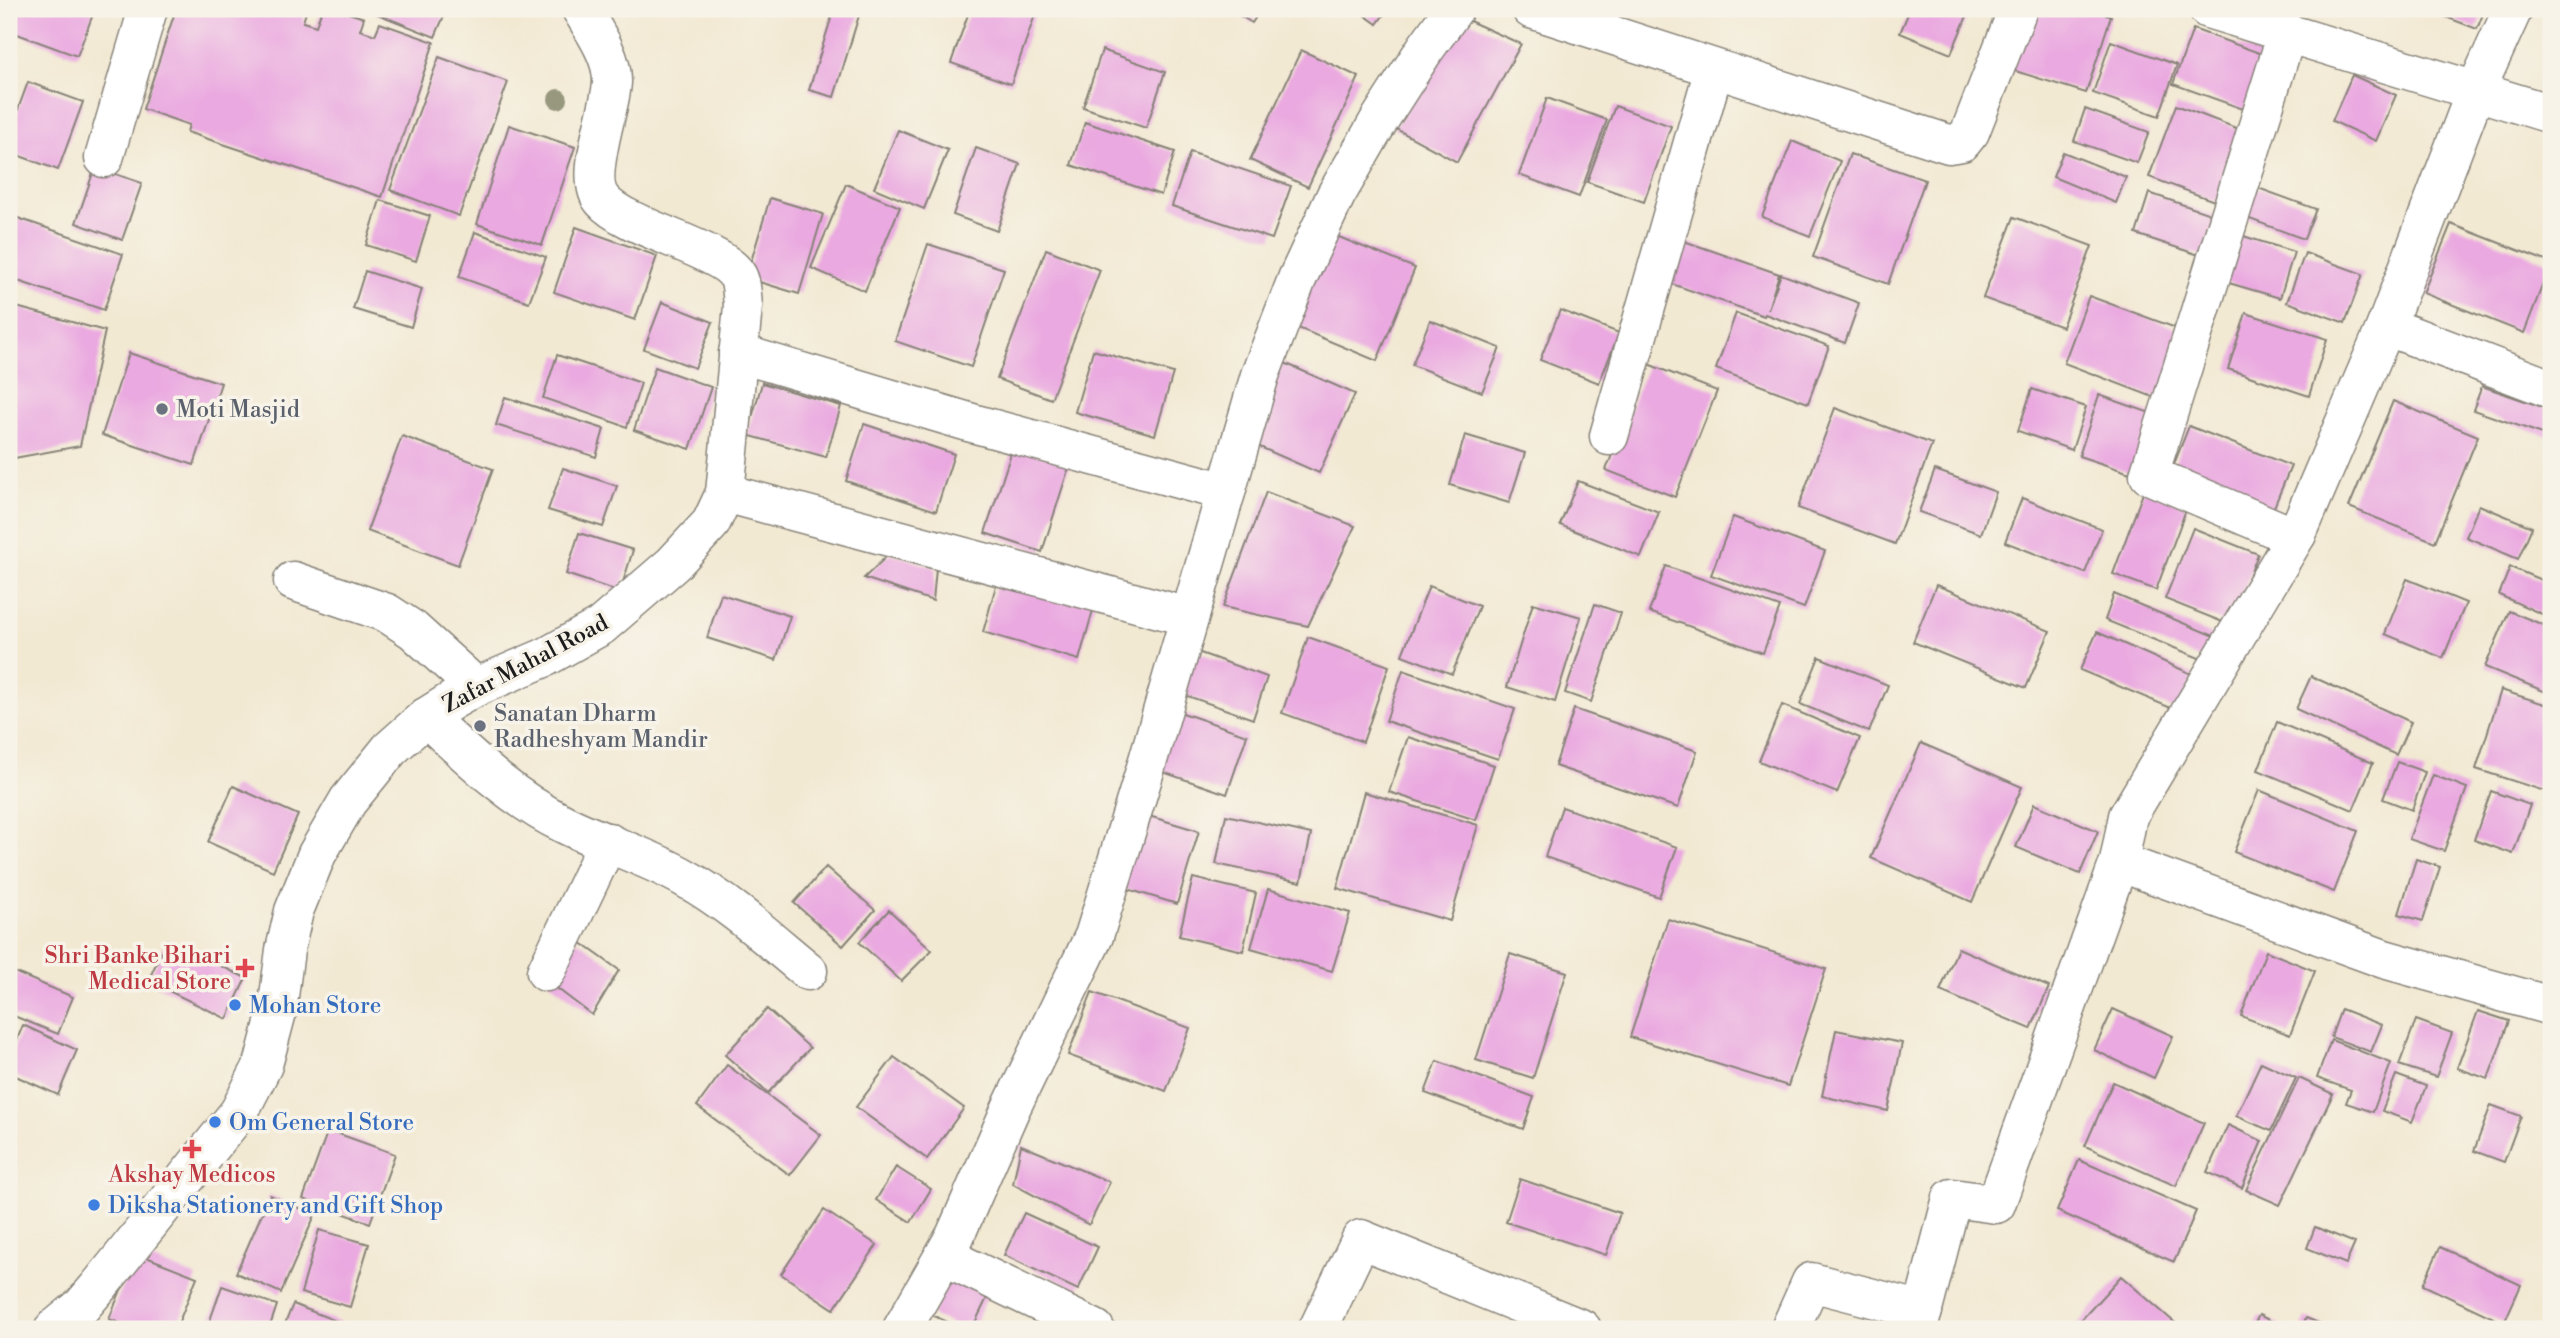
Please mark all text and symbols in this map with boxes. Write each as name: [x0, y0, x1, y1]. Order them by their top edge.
place label: Moti Masjid: [176, 396, 300, 424]
marker: Moti Masjid: [154, 401, 170, 417]
street label: Zafar Mahal Road: [438, 608, 613, 719]
place label: Sanatan Dharm Radheshyam Mandir: [494, 700, 708, 754]
marker: Sanatan Dharm Radheshyam Mandir: [472, 718, 488, 734]
place label: Shri Banke Bihari Medical Store: [45, 942, 231, 996]
marker: Shri Banke Bihari Medical Store: [237, 960, 253, 976]
place label: Mohan Store: [249, 992, 381, 1020]
marker: Mohan Store: [227, 997, 243, 1013]
place label: Om General Store: [229, 1109, 414, 1137]
marker: Om General Store: [207, 1114, 223, 1130]
marker: Akshay Medicos: [184, 1141, 200, 1157]
place label: Akshay Medicos: [107, 1161, 276, 1189]
place label: Diksha Stationery and Gift Shop: [108, 1192, 443, 1220]
marker: Diksha Stationery and Gift Shop: [86, 1197, 102, 1213]

